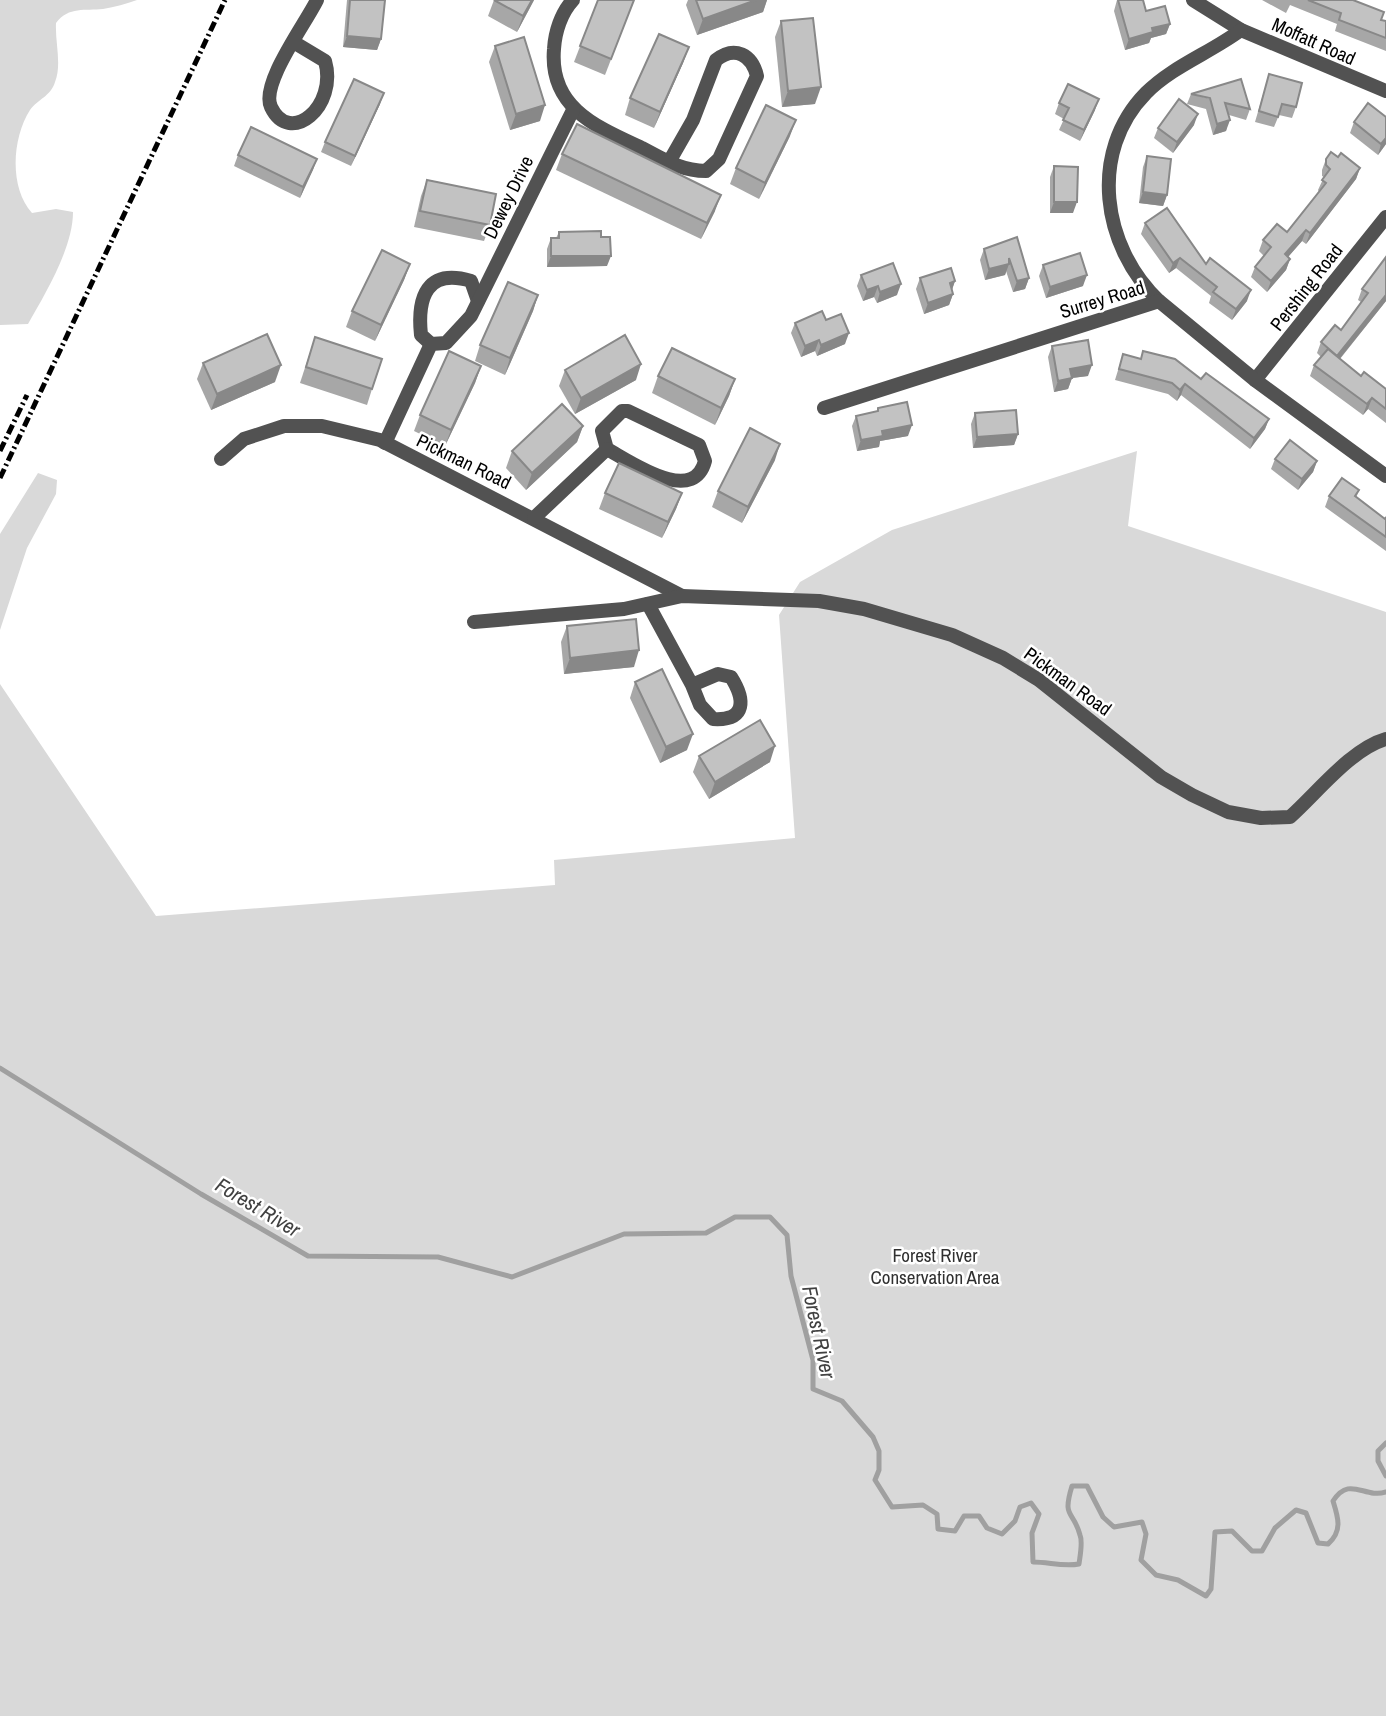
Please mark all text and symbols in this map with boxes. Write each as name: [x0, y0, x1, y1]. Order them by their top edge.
street label: Moffatt Road: [1268, 11, 1360, 71]
street label: Dewey Drive: [477, 151, 539, 243]
street label: Pershing Road: [1264, 238, 1348, 336]
street label: Surrey Road: [1056, 274, 1148, 324]
street label: Pickman Road: [412, 427, 516, 495]
street label: Pickman Road: [1019, 640, 1117, 722]
water label: Forest River: [210, 1170, 307, 1244]
park label: Forest River Conservation Area: [870, 1242, 1000, 1290]
water label: Forest River: [795, 1283, 843, 1382]

